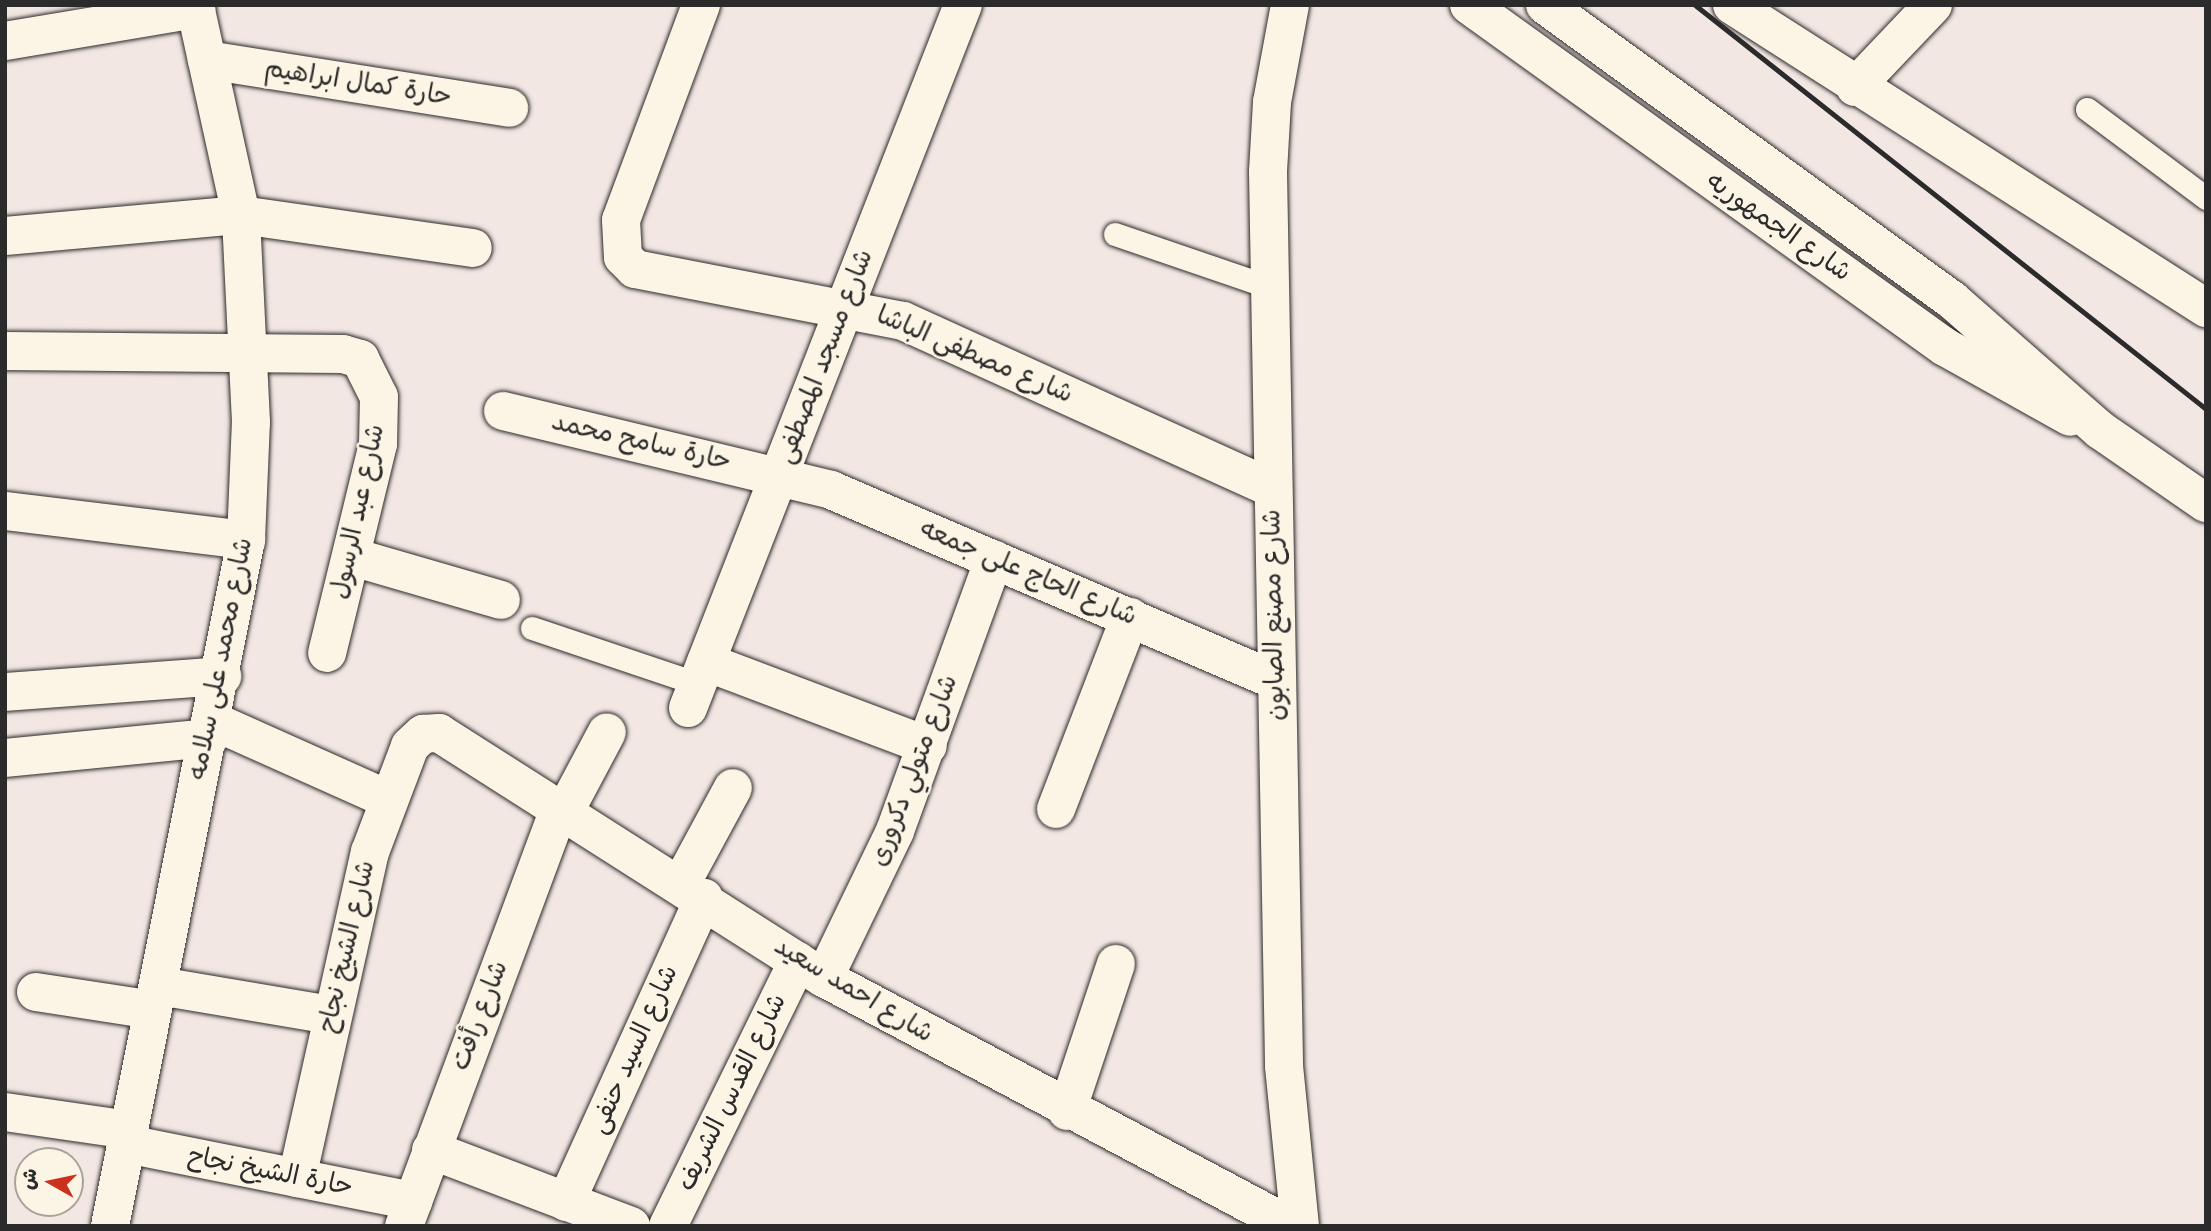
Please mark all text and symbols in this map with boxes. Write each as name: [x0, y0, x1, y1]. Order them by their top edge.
street label: حارة كمال ابراهيم: [262, 54, 454, 114]
street label: شارع الجمهوريه: [1700, 167, 1856, 289]
street label: شارع مسجد المصطفى: [771, 245, 881, 469]
street label: شارع مصطفى الباشا: [871, 301, 1077, 411]
street label: حارة سامح محمد: [548, 407, 734, 479]
street label: شارع عبد الرسول: [325, 422, 393, 602]
street label: شارع مصنع الصابون: [1258, 509, 1292, 721]
street label: شارع الحاج على جمعه: [915, 514, 1141, 634]
street label: شارع محمد على سلامه: [183, 535, 261, 783]
street label: شارع متولي دكرورى: [864, 671, 966, 871]
street label: شارع الشيخ نجاح: [313, 858, 383, 1036]
street label: شارع احمد سعيد: [768, 931, 938, 1051]
street label: شارع رأفت: [446, 957, 516, 1075]
street label: شارع السيد حنفى: [584, 961, 686, 1139]
street label: شارع القدس الشريف: [672, 989, 794, 1197]
street label: حارة الشيخ نجاح: [185, 1142, 355, 1204]
north arrow: [14, 1147, 84, 1217]
text: ش: [16, 1167, 44, 1191]

